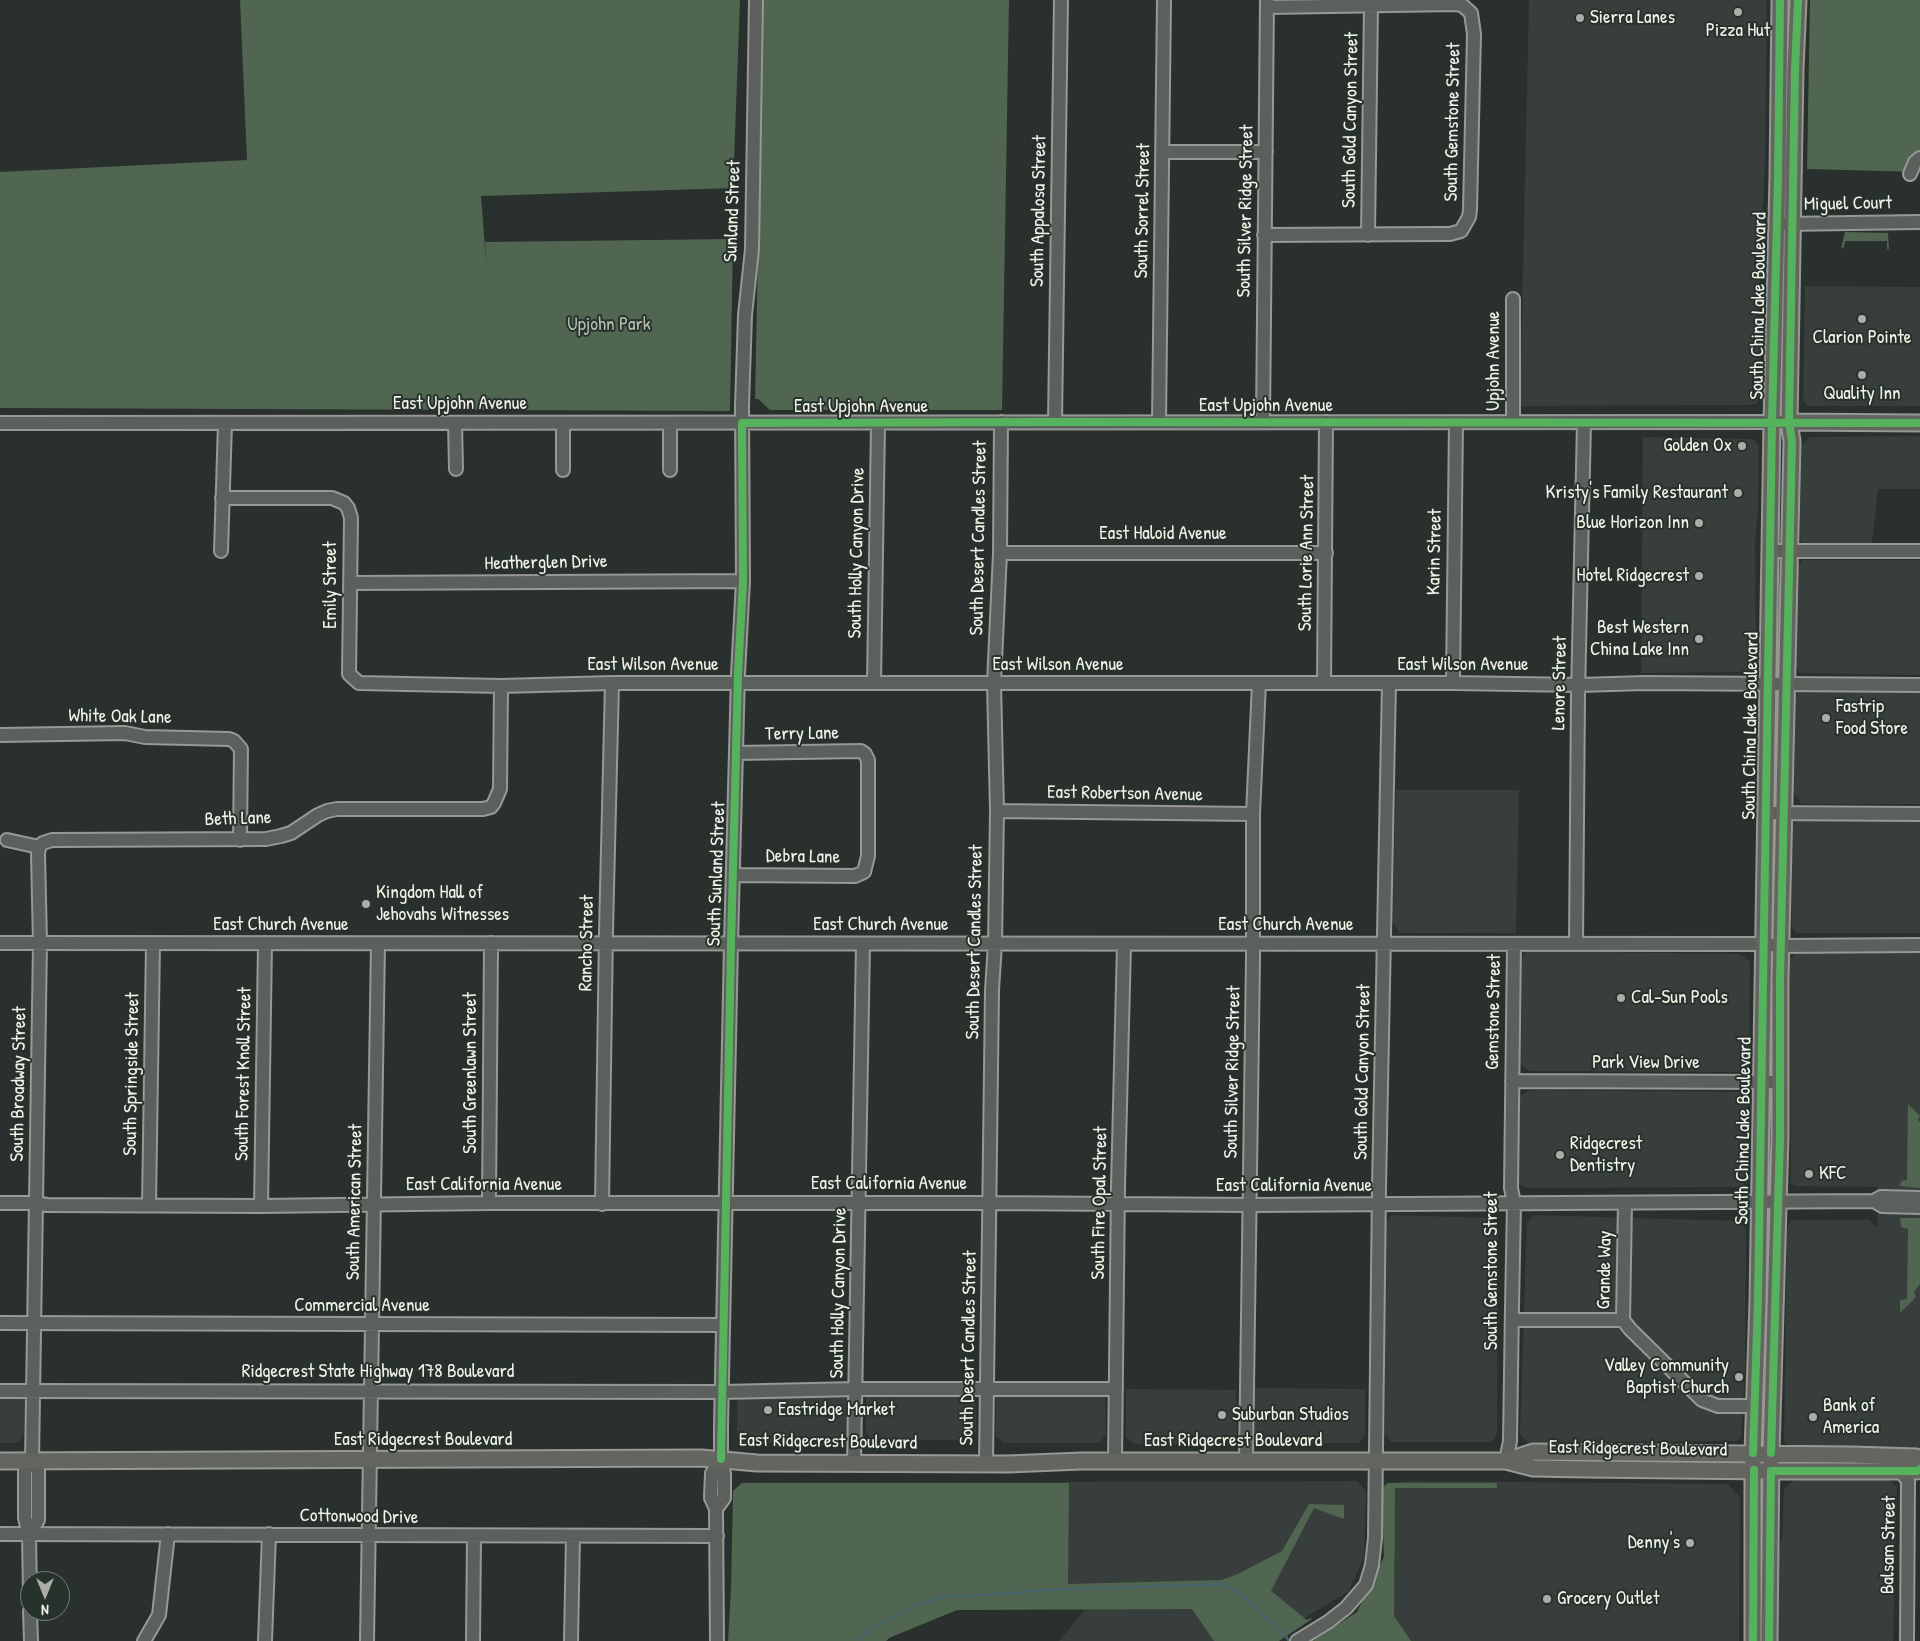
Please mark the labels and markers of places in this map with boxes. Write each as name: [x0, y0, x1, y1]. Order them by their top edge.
marker: Pizza Hut: [1732, 6, 1744, 18]
place label: Sierra Lanes: [1590, 7, 1675, 29]
marker: Sierra Lanes: [1574, 12, 1586, 24]
place label: Pizza Hut: [1706, 20, 1770, 42]
marker: Clarion Pointe: [1856, 313, 1868, 325]
place label: Clarion Pointe: [1813, 327, 1911, 349]
marker: Quality Inn: [1856, 369, 1868, 381]
place label: Quality Inn: [1823, 383, 1901, 405]
place label: Golden Ox: [1663, 435, 1732, 457]
marker: Golden Ox: [1736, 440, 1748, 452]
place label: Kristy's Family Restaurant: [1546, 482, 1728, 504]
marker: Kristy's Family Restaurant: [1732, 487, 1744, 499]
place label: Blue Horizon Inn: [1576, 512, 1689, 534]
marker: Blue Horizon Inn: [1693, 517, 1705, 529]
place label: Hotel Ridgecrest: [1577, 565, 1689, 587]
marker: Hotel Ridgecrest: [1693, 570, 1705, 582]
place label: Best Western China Lake Inn: [1590, 617, 1689, 661]
marker: Best Western China Lake Inn: [1693, 633, 1705, 645]
place label: Fastrip Food Store: [1836, 696, 1908, 740]
marker: Fastrip Food Store: [1820, 712, 1832, 724]
place label: Kingdom Hall of Jehovahs Witnesses: [376, 882, 509, 926]
marker: Kingdom Hall of Jehovahs Witnesses: [360, 898, 372, 910]
place label: Cal-Sun Pools: [1631, 987, 1728, 1009]
marker: Cal-Sun Pools: [1615, 992, 1627, 1004]
place label: Ridgecrest Dentistry: [1570, 1133, 1642, 1177]
marker: Ridgecrest Dentistry: [1554, 1149, 1566, 1161]
place label: KFC: [1819, 1163, 1846, 1185]
marker: KFC: [1803, 1168, 1815, 1180]
place label: Valley Community Baptist Church: [1604, 1355, 1729, 1399]
marker: Valley Community Baptist Church: [1733, 1371, 1745, 1383]
place label: Bank of America: [1823, 1395, 1879, 1439]
place label: Eastridge Market: [778, 1399, 895, 1421]
marker: Eastridge Market: [762, 1404, 774, 1416]
place label: Suburban Studios: [1232, 1404, 1349, 1426]
marker: Suburban Studios: [1216, 1409, 1228, 1421]
marker: Bank of America: [1807, 1411, 1819, 1423]
place label: Denny's: [1628, 1532, 1680, 1554]
marker: Denny's: [1684, 1537, 1696, 1549]
place label: Grocery Outlet: [1557, 1588, 1660, 1610]
marker: Grocery Outlet: [1541, 1593, 1553, 1605]

